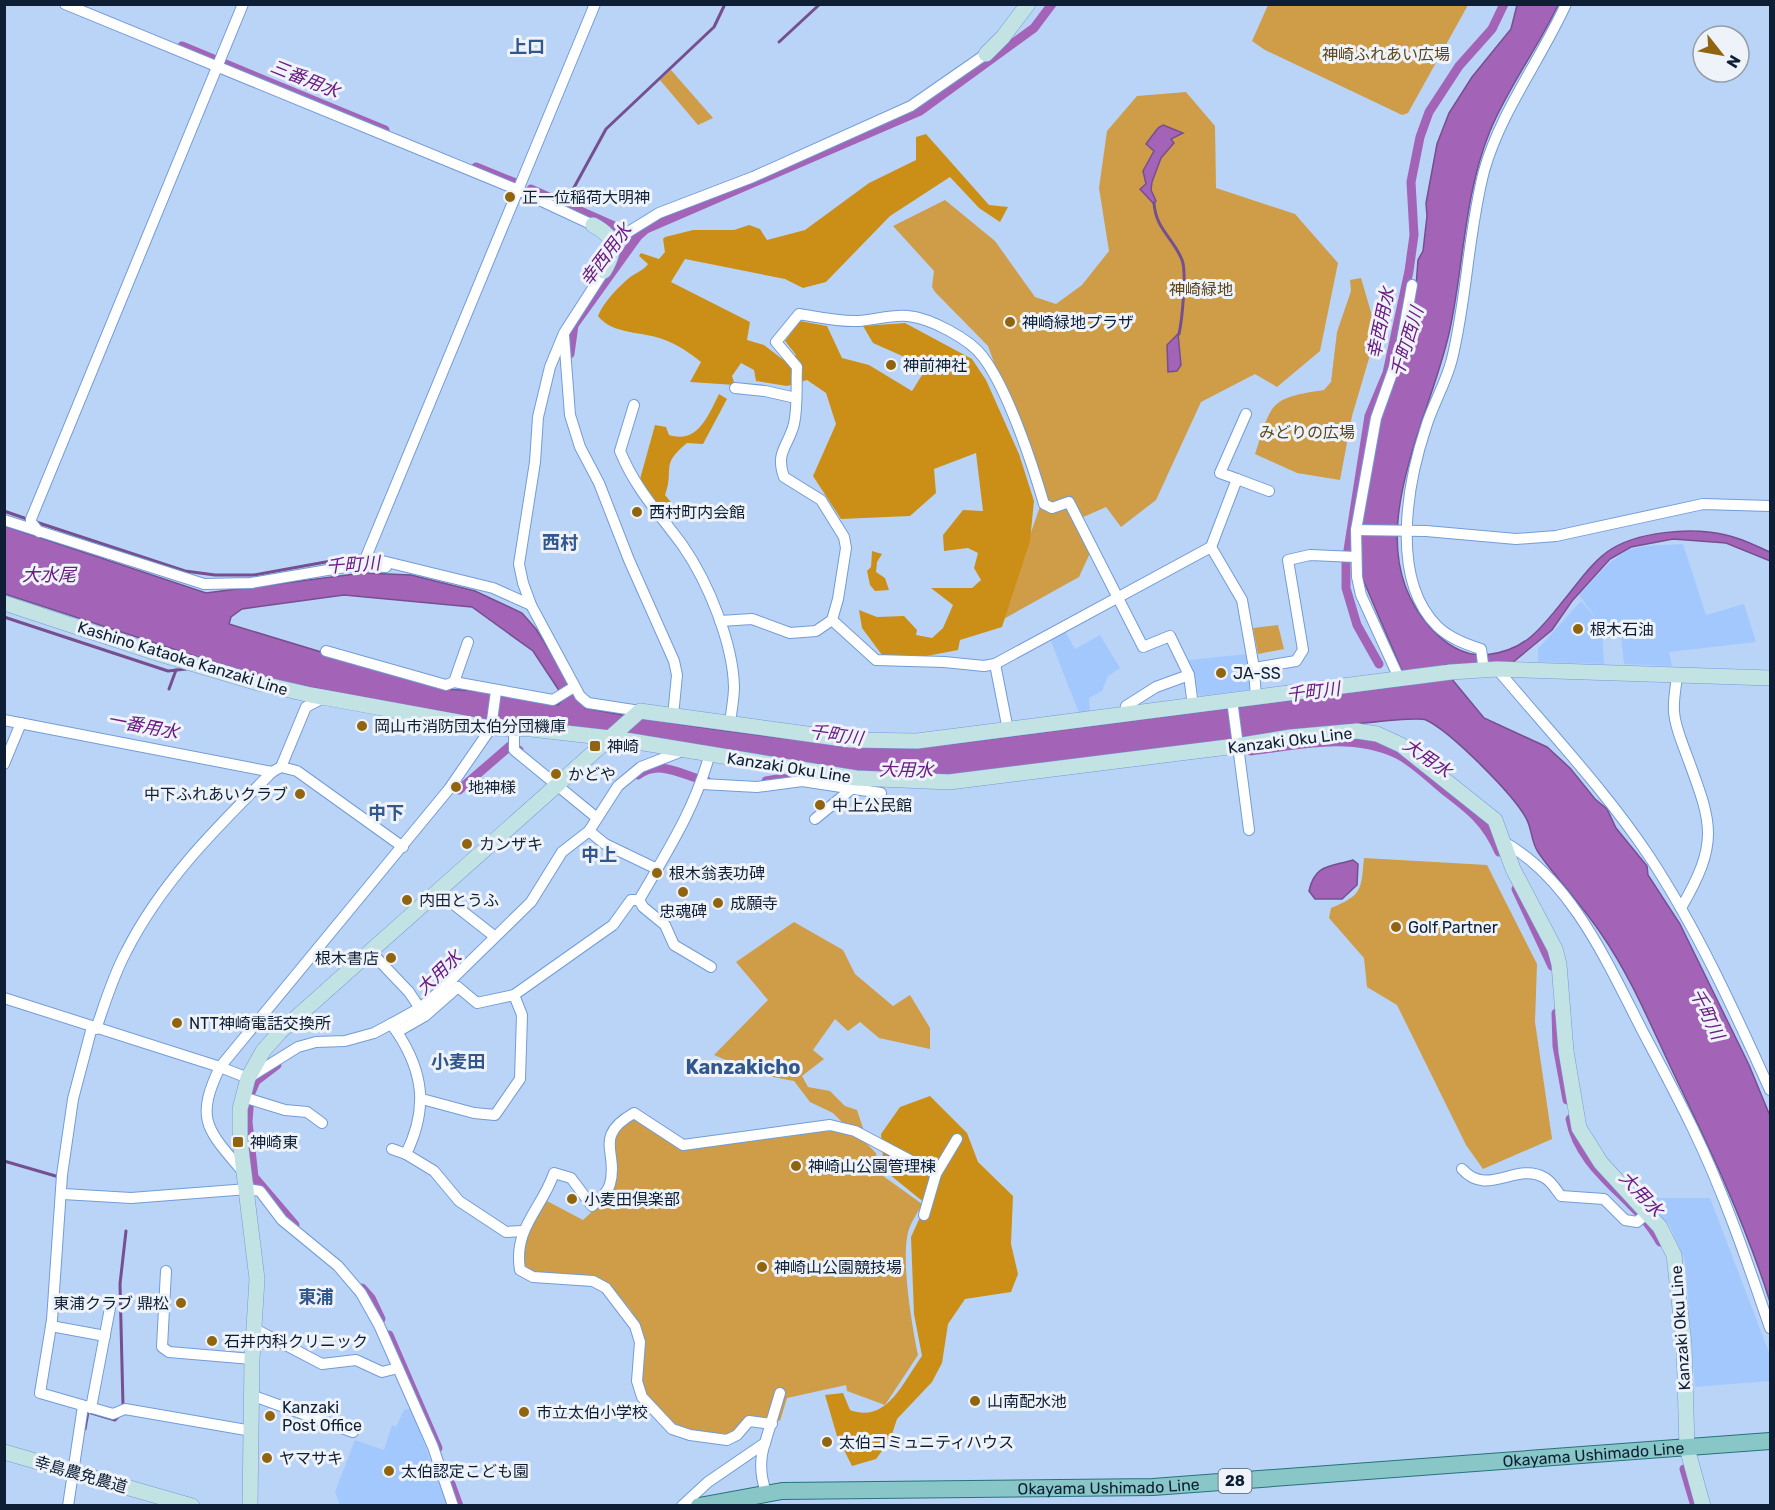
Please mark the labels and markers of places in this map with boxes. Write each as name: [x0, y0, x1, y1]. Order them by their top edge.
place label: 正一位稲荷大明神: [522, 188, 650, 207]
marker: 正一位稲荷大明神: [503, 190, 517, 204]
place label: 神崎緑地プラザ: [1022, 313, 1134, 332]
marker: 神崎緑地プラザ: [1003, 315, 1017, 329]
place label: 神前神社: [903, 356, 967, 375]
marker: 神前神社: [884, 358, 898, 372]
place label: 西村町内会館: [649, 503, 745, 522]
marker: 西村町内会館: [630, 505, 644, 519]
place label: 根木石油: [1590, 620, 1654, 639]
marker: 根木石油: [1571, 622, 1585, 636]
place label: JA-SS: [1233, 664, 1281, 683]
marker: JA-SS: [1214, 666, 1228, 680]
place label: 岡山市消防団太伯分団機庫: [374, 717, 566, 736]
marker: 岡山市消防団太伯分団機庫: [355, 719, 369, 733]
place label: 神崎: [607, 737, 639, 756]
marker: 神崎: [588, 739, 602, 753]
place label: かどや: [568, 765, 616, 784]
marker: かどや: [549, 767, 563, 781]
place label: 地神様: [468, 778, 516, 797]
marker: 地神様: [449, 780, 463, 794]
place label: 中下ふれあいクラブ: [144, 785, 288, 804]
marker: 中下ふれあいクラブ: [293, 787, 307, 801]
place label: 中上公民館: [832, 796, 912, 815]
marker: 中上公民館: [813, 798, 827, 812]
place label: カンザキ: [479, 835, 543, 854]
marker: カンザキ: [460, 837, 474, 851]
place label: 根木翁表功碑: [669, 864, 765, 883]
marker: 根木翁表功碑: [650, 866, 664, 880]
marker: 忠魂碑: [676, 885, 690, 899]
place label: 内田とうふ: [419, 891, 499, 910]
marker: 内田とうふ: [400, 893, 414, 907]
place label: 成願寺: [730, 894, 778, 913]
marker: 成願寺: [711, 896, 725, 910]
place label: 忠魂碑: [659, 902, 707, 921]
place label: Golf Partner: [1408, 918, 1498, 937]
marker: Golf Partner: [1389, 920, 1403, 934]
place label: 根木書店: [315, 949, 379, 968]
marker: 根木書店: [384, 951, 398, 965]
place label: NTT神崎電話交換所: [189, 1014, 331, 1033]
marker: NTT神崎電話交換所: [170, 1016, 184, 1030]
place label: 神崎東: [250, 1133, 298, 1152]
marker: 神崎東: [231, 1135, 245, 1149]
place label: 神崎山公園管理棟: [808, 1157, 936, 1176]
marker: 神崎山公園管理棟: [789, 1159, 803, 1173]
place label: 小麦田倶楽部: [584, 1190, 680, 1209]
marker: 小麦田倶楽部: [565, 1192, 579, 1206]
place label: 神崎山公園競技場: [774, 1258, 902, 1277]
marker: 神崎山公園競技場: [755, 1260, 769, 1274]
place label: 東浦クラブ 鼎松: [53, 1294, 169, 1313]
marker: 東浦クラブ 鼎松: [174, 1296, 188, 1310]
place label: 石井内科クリニック: [224, 1332, 368, 1351]
marker: 石井内科クリニック: [205, 1334, 219, 1348]
place label: 山南配水池: [987, 1392, 1067, 1411]
marker: 山南配水池: [968, 1394, 982, 1408]
place label: Kanzaki Post Office: [282, 1398, 362, 1435]
place label: 市立太伯小学校: [536, 1403, 648, 1422]
marker: 市立太伯小学校: [517, 1405, 531, 1419]
marker: Kanzaki Post Office: [263, 1409, 277, 1423]
place label: 太伯コミュニティハウス: [839, 1433, 1014, 1452]
marker: 太伯コミュニティハウス: [820, 1435, 834, 1449]
place label: ヤマサキ: [279, 1449, 343, 1468]
marker: ヤマサキ: [260, 1451, 274, 1465]
place label: 太伯認定こども園: [401, 1462, 529, 1481]
marker: 太伯認定こども園: [382, 1464, 396, 1478]

